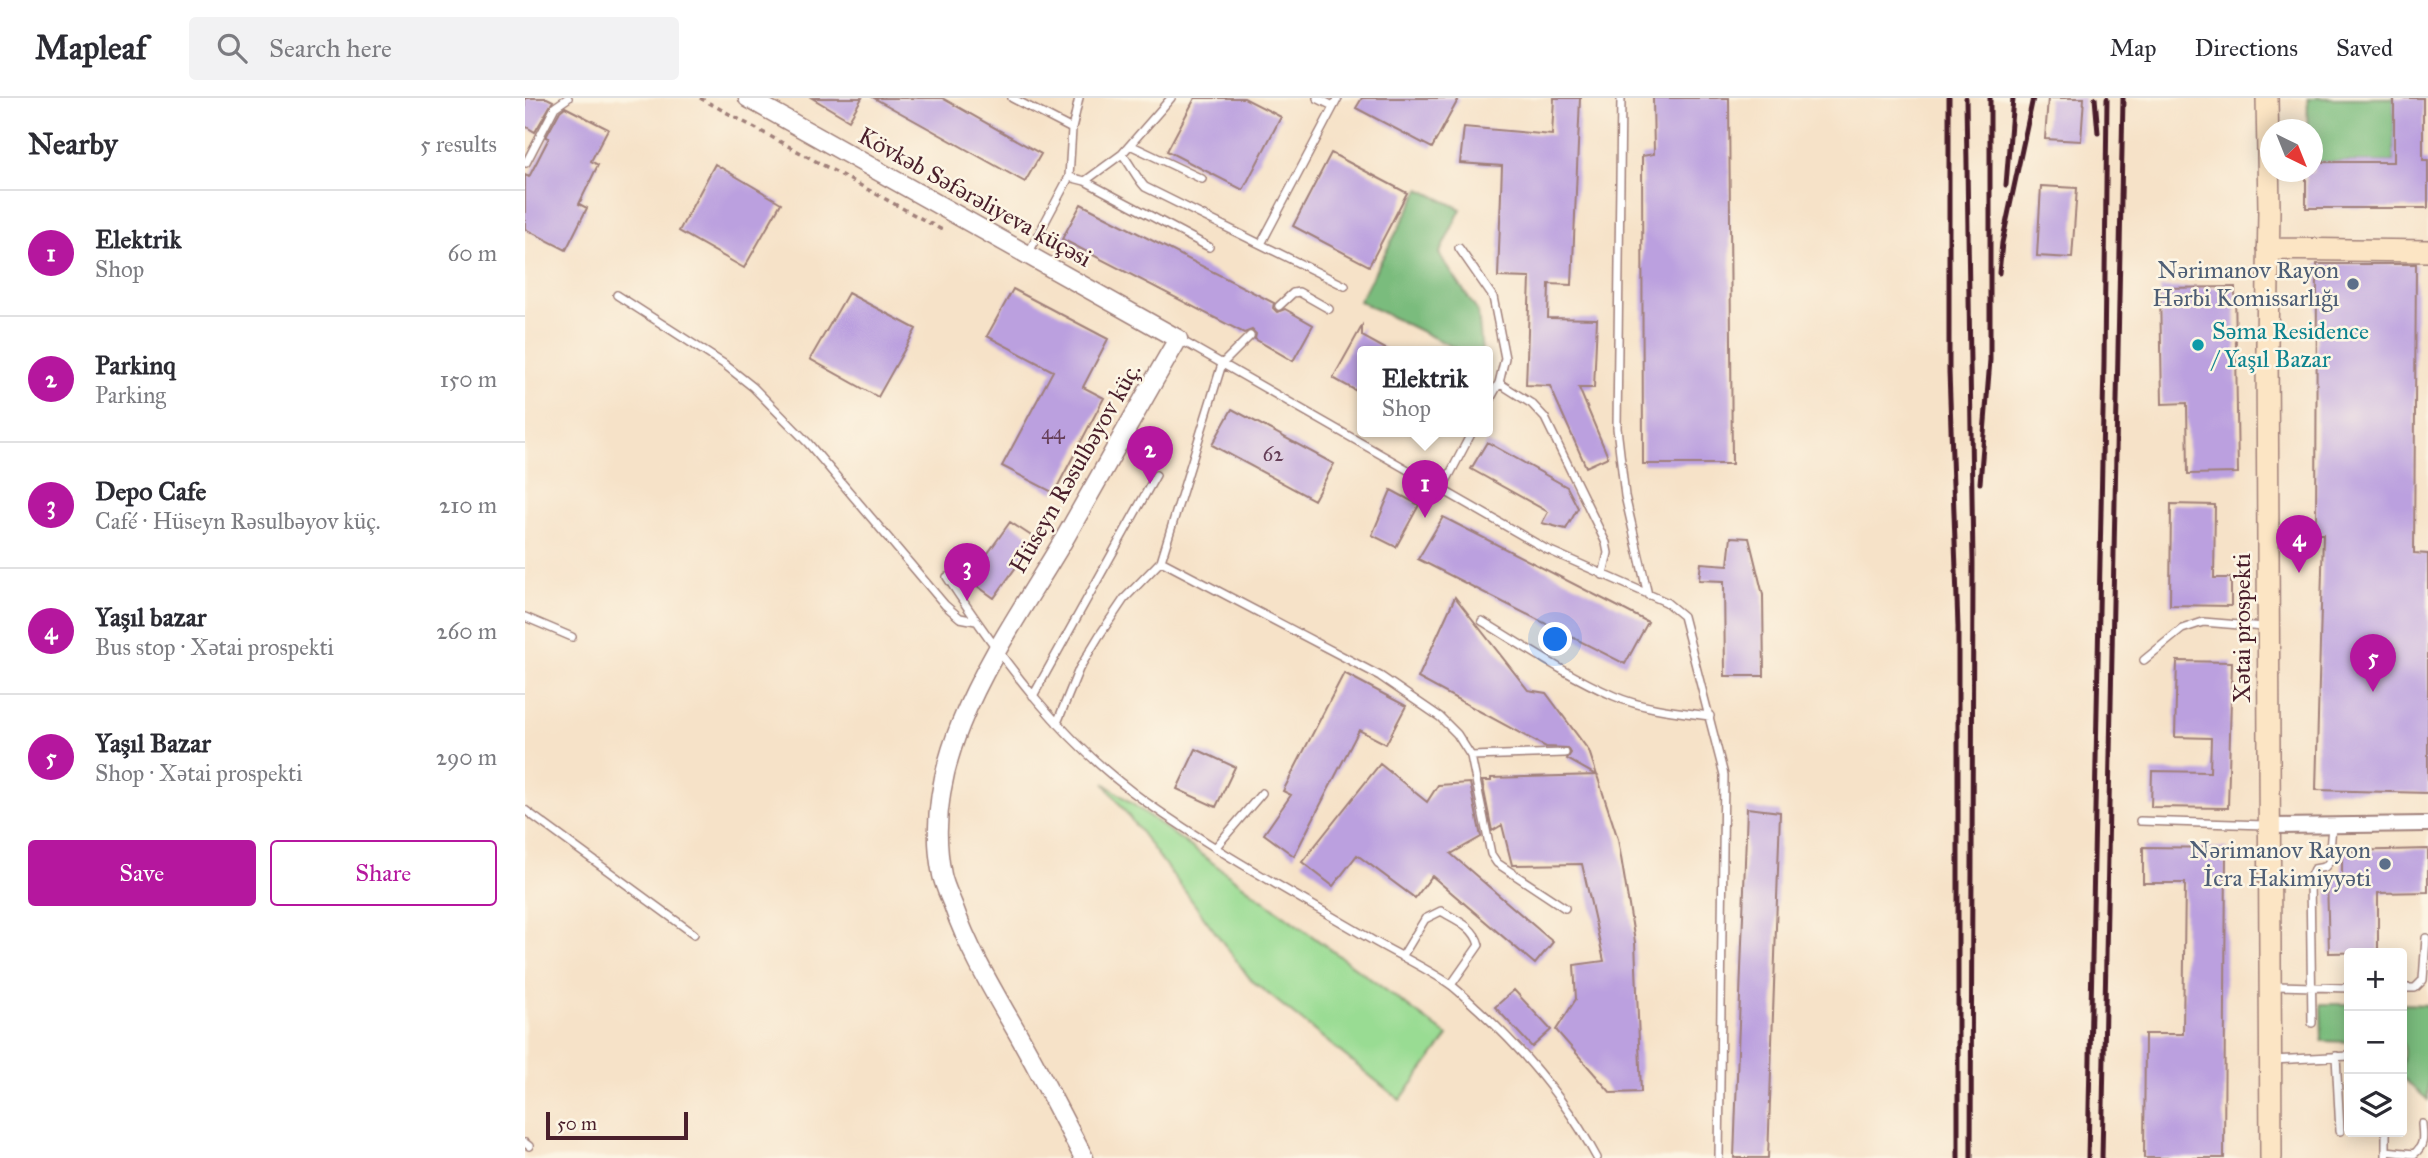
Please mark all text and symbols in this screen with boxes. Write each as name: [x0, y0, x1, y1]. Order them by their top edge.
search box: [189, 17, 679, 80]
text: Mapleaf: [35, 28, 147, 68]
icon: search: [213, 29, 251, 67]
text: Search here: [269, 32, 392, 64]
text: Map: [2110, 33, 2157, 63]
text: Directions: [2195, 33, 2298, 63]
text: Saved: [2336, 33, 2393, 63]
north arrow: [2260, 119, 2323, 182]
street label: Kövkəb Səfərəliyeva küçəsi: [853, 120, 1097, 274]
text: Nearby: [28, 126, 118, 162]
text: 5 results: [420, 130, 497, 158]
text: Elektrik: [95, 223, 181, 255]
text: 1: [46, 239, 56, 267]
text: 60 m: [448, 239, 497, 267]
text: Shop: [95, 255, 144, 283]
place label: Nərimanov Rayon Hərbi Komissarlığı: [2152, 255, 2339, 313]
marker: Nərimanov Rayon Hərbi Komissarlığı: [2345, 276, 2361, 292]
place label: Səma Residence / Yaşıl Bazar: [2210, 316, 2369, 374]
marker: Səma Residence / Yaşıl Bazar: [2190, 337, 2206, 353]
popup: [1357, 346, 1493, 437]
text: Parkinq: [95, 349, 176, 381]
street label: Hüseyn Rəsulbəyov küç.: [1002, 357, 1148, 579]
text: Elektrik: [1382, 362, 1468, 394]
text: 2: [45, 365, 57, 393]
text: 150 m: [440, 365, 497, 393]
text: Parking: [95, 381, 166, 409]
text: Shop: [1382, 394, 1431, 422]
house number: 44: [1041, 419, 1066, 445]
pin: 2: [1127, 426, 1173, 484]
house number: 62: [1262, 441, 1284, 467]
pin: 1: [1402, 460, 1448, 518]
text: Depo Cafe: [95, 475, 206, 507]
text: 3: [46, 491, 56, 519]
text: 210 m: [439, 491, 497, 519]
text: Café · Hüseyn Rəsulbəyov küç.: [95, 507, 381, 535]
pin: 4: [2276, 515, 2322, 573]
pin: 3: [944, 543, 990, 601]
street label: Xətai prospekti: [2227, 553, 2257, 703]
text: Yaşıl bazar: [95, 601, 206, 633]
text: 4: [45, 617, 57, 645]
text: 260 m: [436, 617, 497, 645]
your location: [1538, 622, 1572, 656]
text: Bus stop · Xətai prospekti: [95, 633, 334, 661]
pin: 5: [2350, 634, 2396, 692]
text: Yaşıl Bazar: [95, 727, 211, 759]
text: 5: [46, 743, 56, 771]
text: 290 m: [436, 743, 497, 771]
text: Shop · Xətai prospekti: [95, 759, 302, 787]
place label: Nərimanov Rayon İcra Hakimiyyəti: [2189, 835, 2371, 893]
button: Save: [28, 840, 256, 906]
button: Share: [270, 840, 497, 906]
marker: Nərimanov Rayon İcra Hakimiyyəti: [2377, 856, 2393, 872]
map controls: [2344, 948, 2407, 1137]
button: +: [2344, 948, 2407, 1011]
button: −: [2344, 1011, 2407, 1074]
button: layers: [2344, 1074, 2407, 1137]
scale bar: [546, 1109, 688, 1141]
text: 50 m: [557, 1112, 597, 1135]

